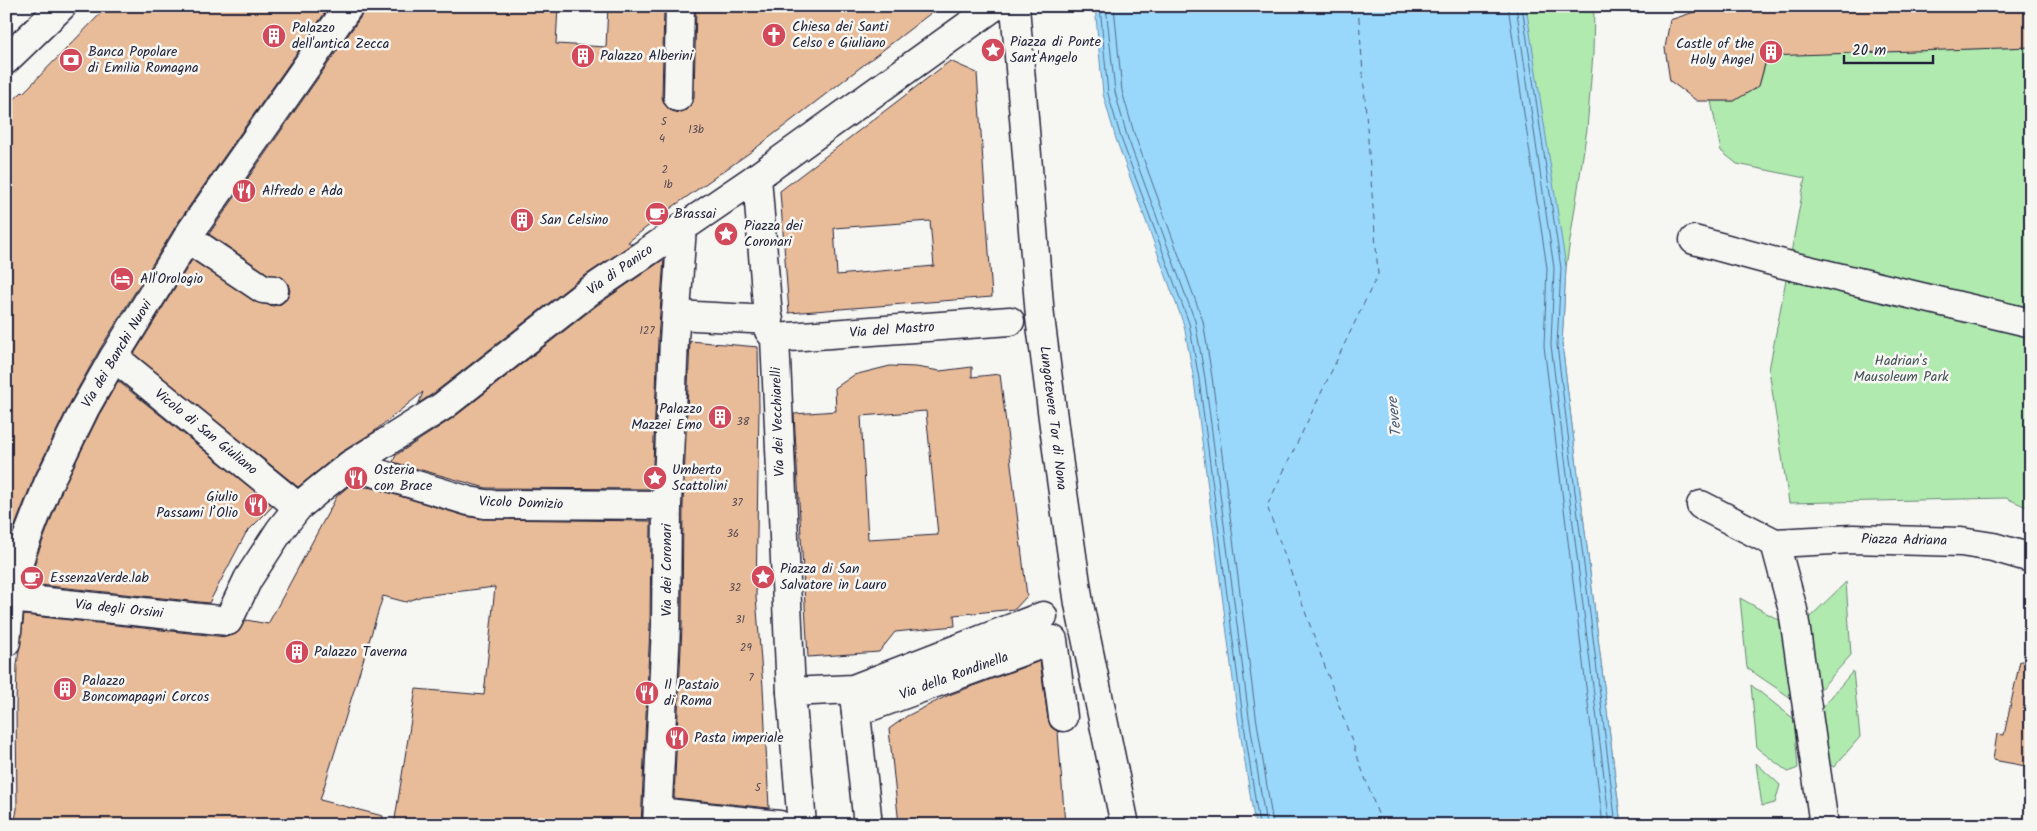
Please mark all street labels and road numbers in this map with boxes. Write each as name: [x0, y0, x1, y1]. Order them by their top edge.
street label: Via di Panico: [582, 239, 658, 301]
street label: Via dei Banchi Nuovi: [76, 295, 158, 412]
street label: Via del Mastro: [849, 316, 935, 344]
street label: Lungotevere Tor di Nona: [1033, 345, 1073, 491]
street label: Via dei Vecchiarelli: [765, 366, 791, 477]
street label: Vicolo di San Giuliano: [150, 383, 262, 481]
street label: Vicolo Domizio: [478, 491, 564, 515]
street label: Via dei Coronari: [656, 523, 678, 616]
street label: Piazza Adriana: [1861, 528, 1947, 552]
street label: Via degli Orsini: [74, 593, 165, 625]
street label: Via della Rondinella: [896, 646, 1012, 706]

